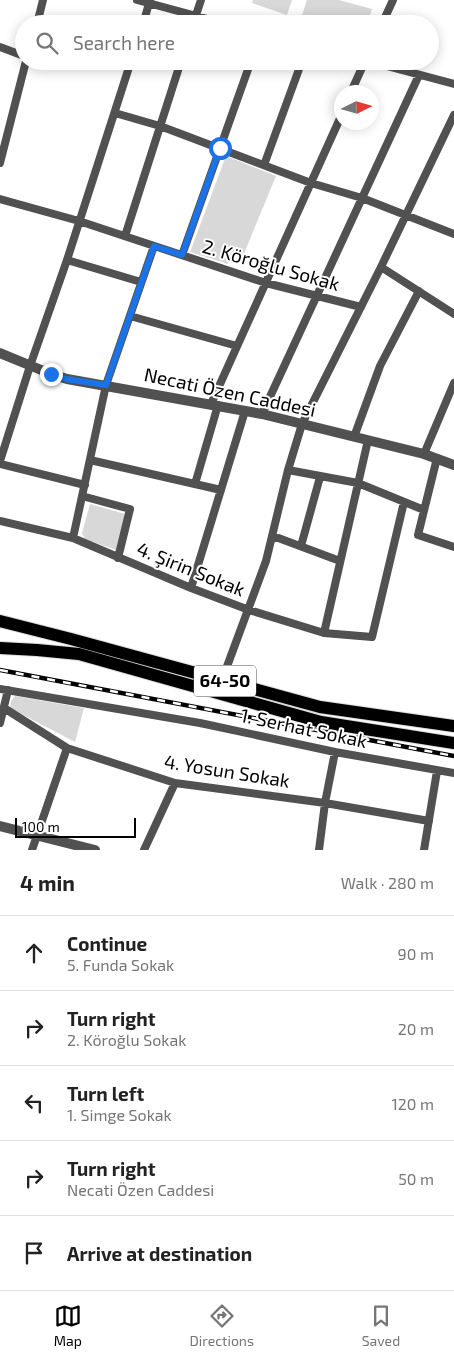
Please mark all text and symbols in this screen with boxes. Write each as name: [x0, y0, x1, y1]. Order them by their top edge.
search box: [15, 15, 439, 70]
icon: search: [33, 29, 61, 57]
text: Search here: [73, 31, 175, 54]
north arrow: [334, 85, 379, 130]
route start: [209, 137, 232, 160]
street label: 2. Köroğlu Sokak: [200, 234, 343, 295]
street label: Necati Özen Caddesi: [142, 362, 318, 421]
route end: [40, 363, 63, 386]
street label: 4. Şirin Sokak: [133, 536, 249, 602]
road number: 64-50: [194, 666, 256, 696]
street label: 1. Serhat Sokak: [239, 703, 370, 752]
street label: 4. Yosun Sokak: [163, 749, 292, 792]
scale bar: [15, 815, 136, 838]
text: 100 m: [22, 818, 60, 835]
text: 4 min: [20, 870, 75, 895]
text: Walk · 280 m: [341, 873, 434, 892]
text: Continue: [67, 932, 147, 955]
icon: ahead: [20, 939, 48, 967]
text: 90 m: [398, 944, 434, 963]
text: 5. Funda Sokak: [67, 955, 174, 974]
text: Turn right: [67, 1007, 155, 1030]
icon: right: [20, 1014, 48, 1042]
text: 20 m: [398, 1019, 434, 1038]
text: 2. Köroğlu Sokak: [67, 1030, 186, 1049]
text: Turn left: [67, 1082, 144, 1105]
icon: left: [20, 1089, 48, 1117]
text: 120 m: [391, 1094, 434, 1113]
text: 1. Simge Sokak: [67, 1105, 172, 1124]
text: Turn right: [67, 1157, 155, 1180]
icon: right: [20, 1164, 48, 1192]
text: 50 m: [398, 1169, 434, 1188]
text: Necati Özen Caddesi: [67, 1180, 214, 1199]
icon: arrive: [20, 1239, 48, 1267]
text: Arrive at destination: [67, 1242, 252, 1265]
tab: Map: [54, 1302, 82, 1349]
tab: Directions: [190, 1302, 254, 1349]
tab: Saved: [362, 1302, 400, 1349]

